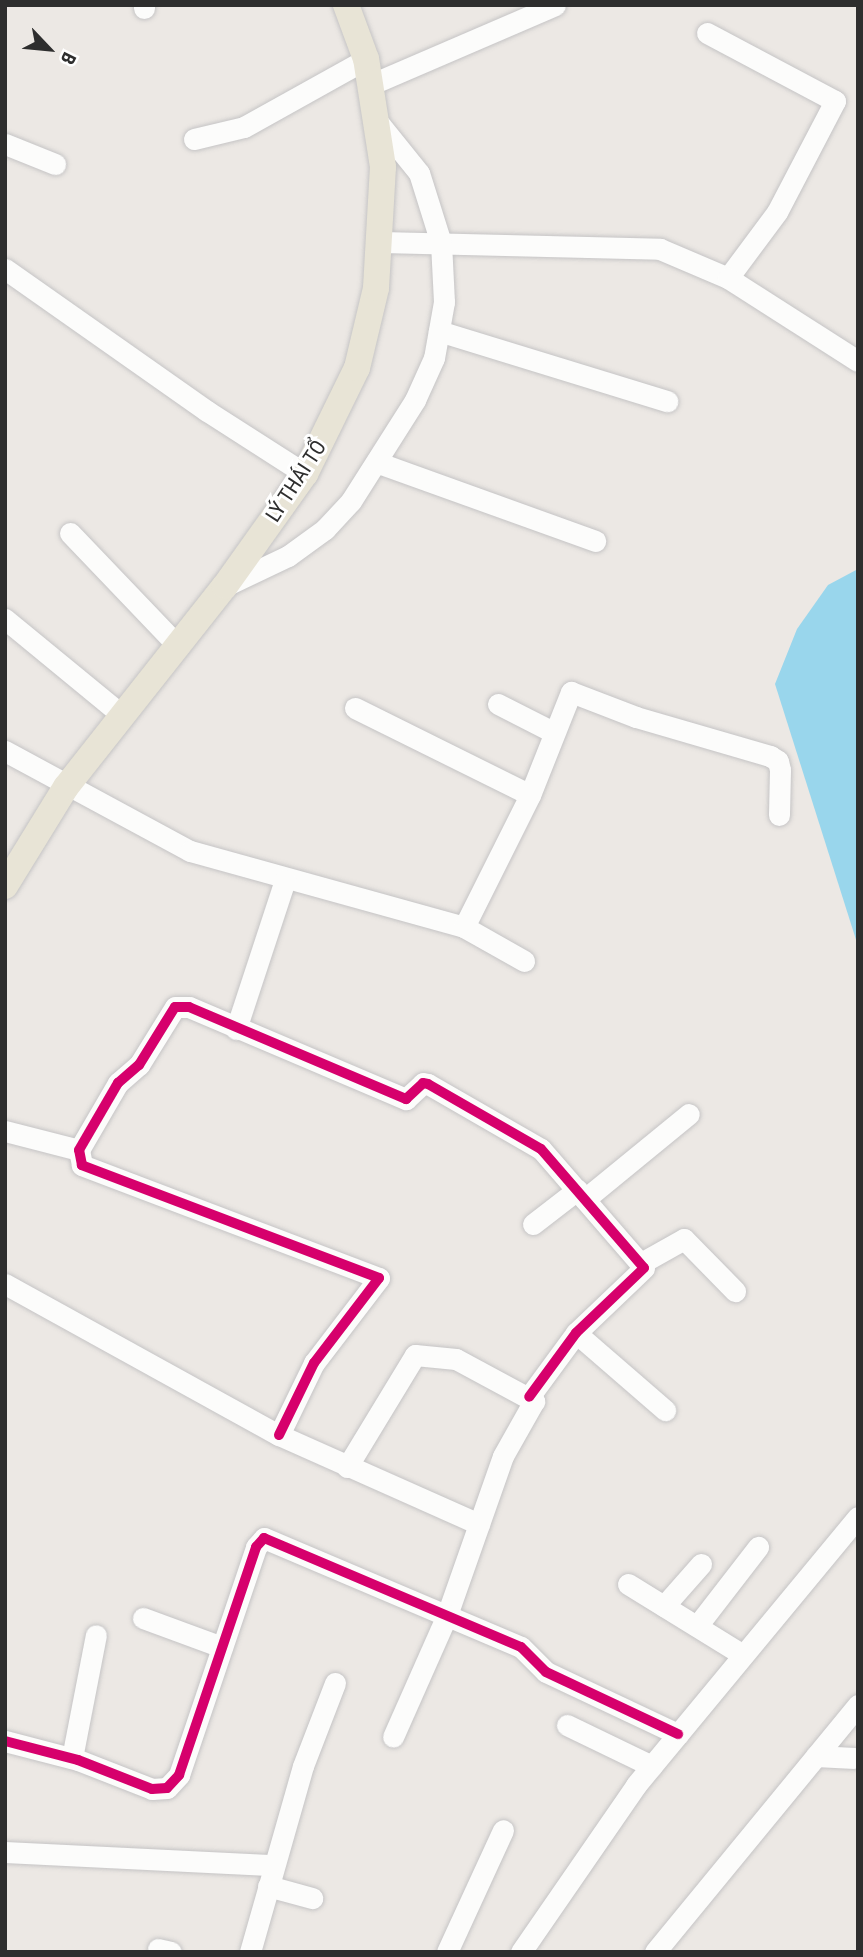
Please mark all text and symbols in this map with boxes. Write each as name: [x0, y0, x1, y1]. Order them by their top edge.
north arrow: [14, 14, 84, 84]
text: B: [56, 49, 81, 68]
street label: LÝ THÁI TỔ: [260, 435, 332, 527]

